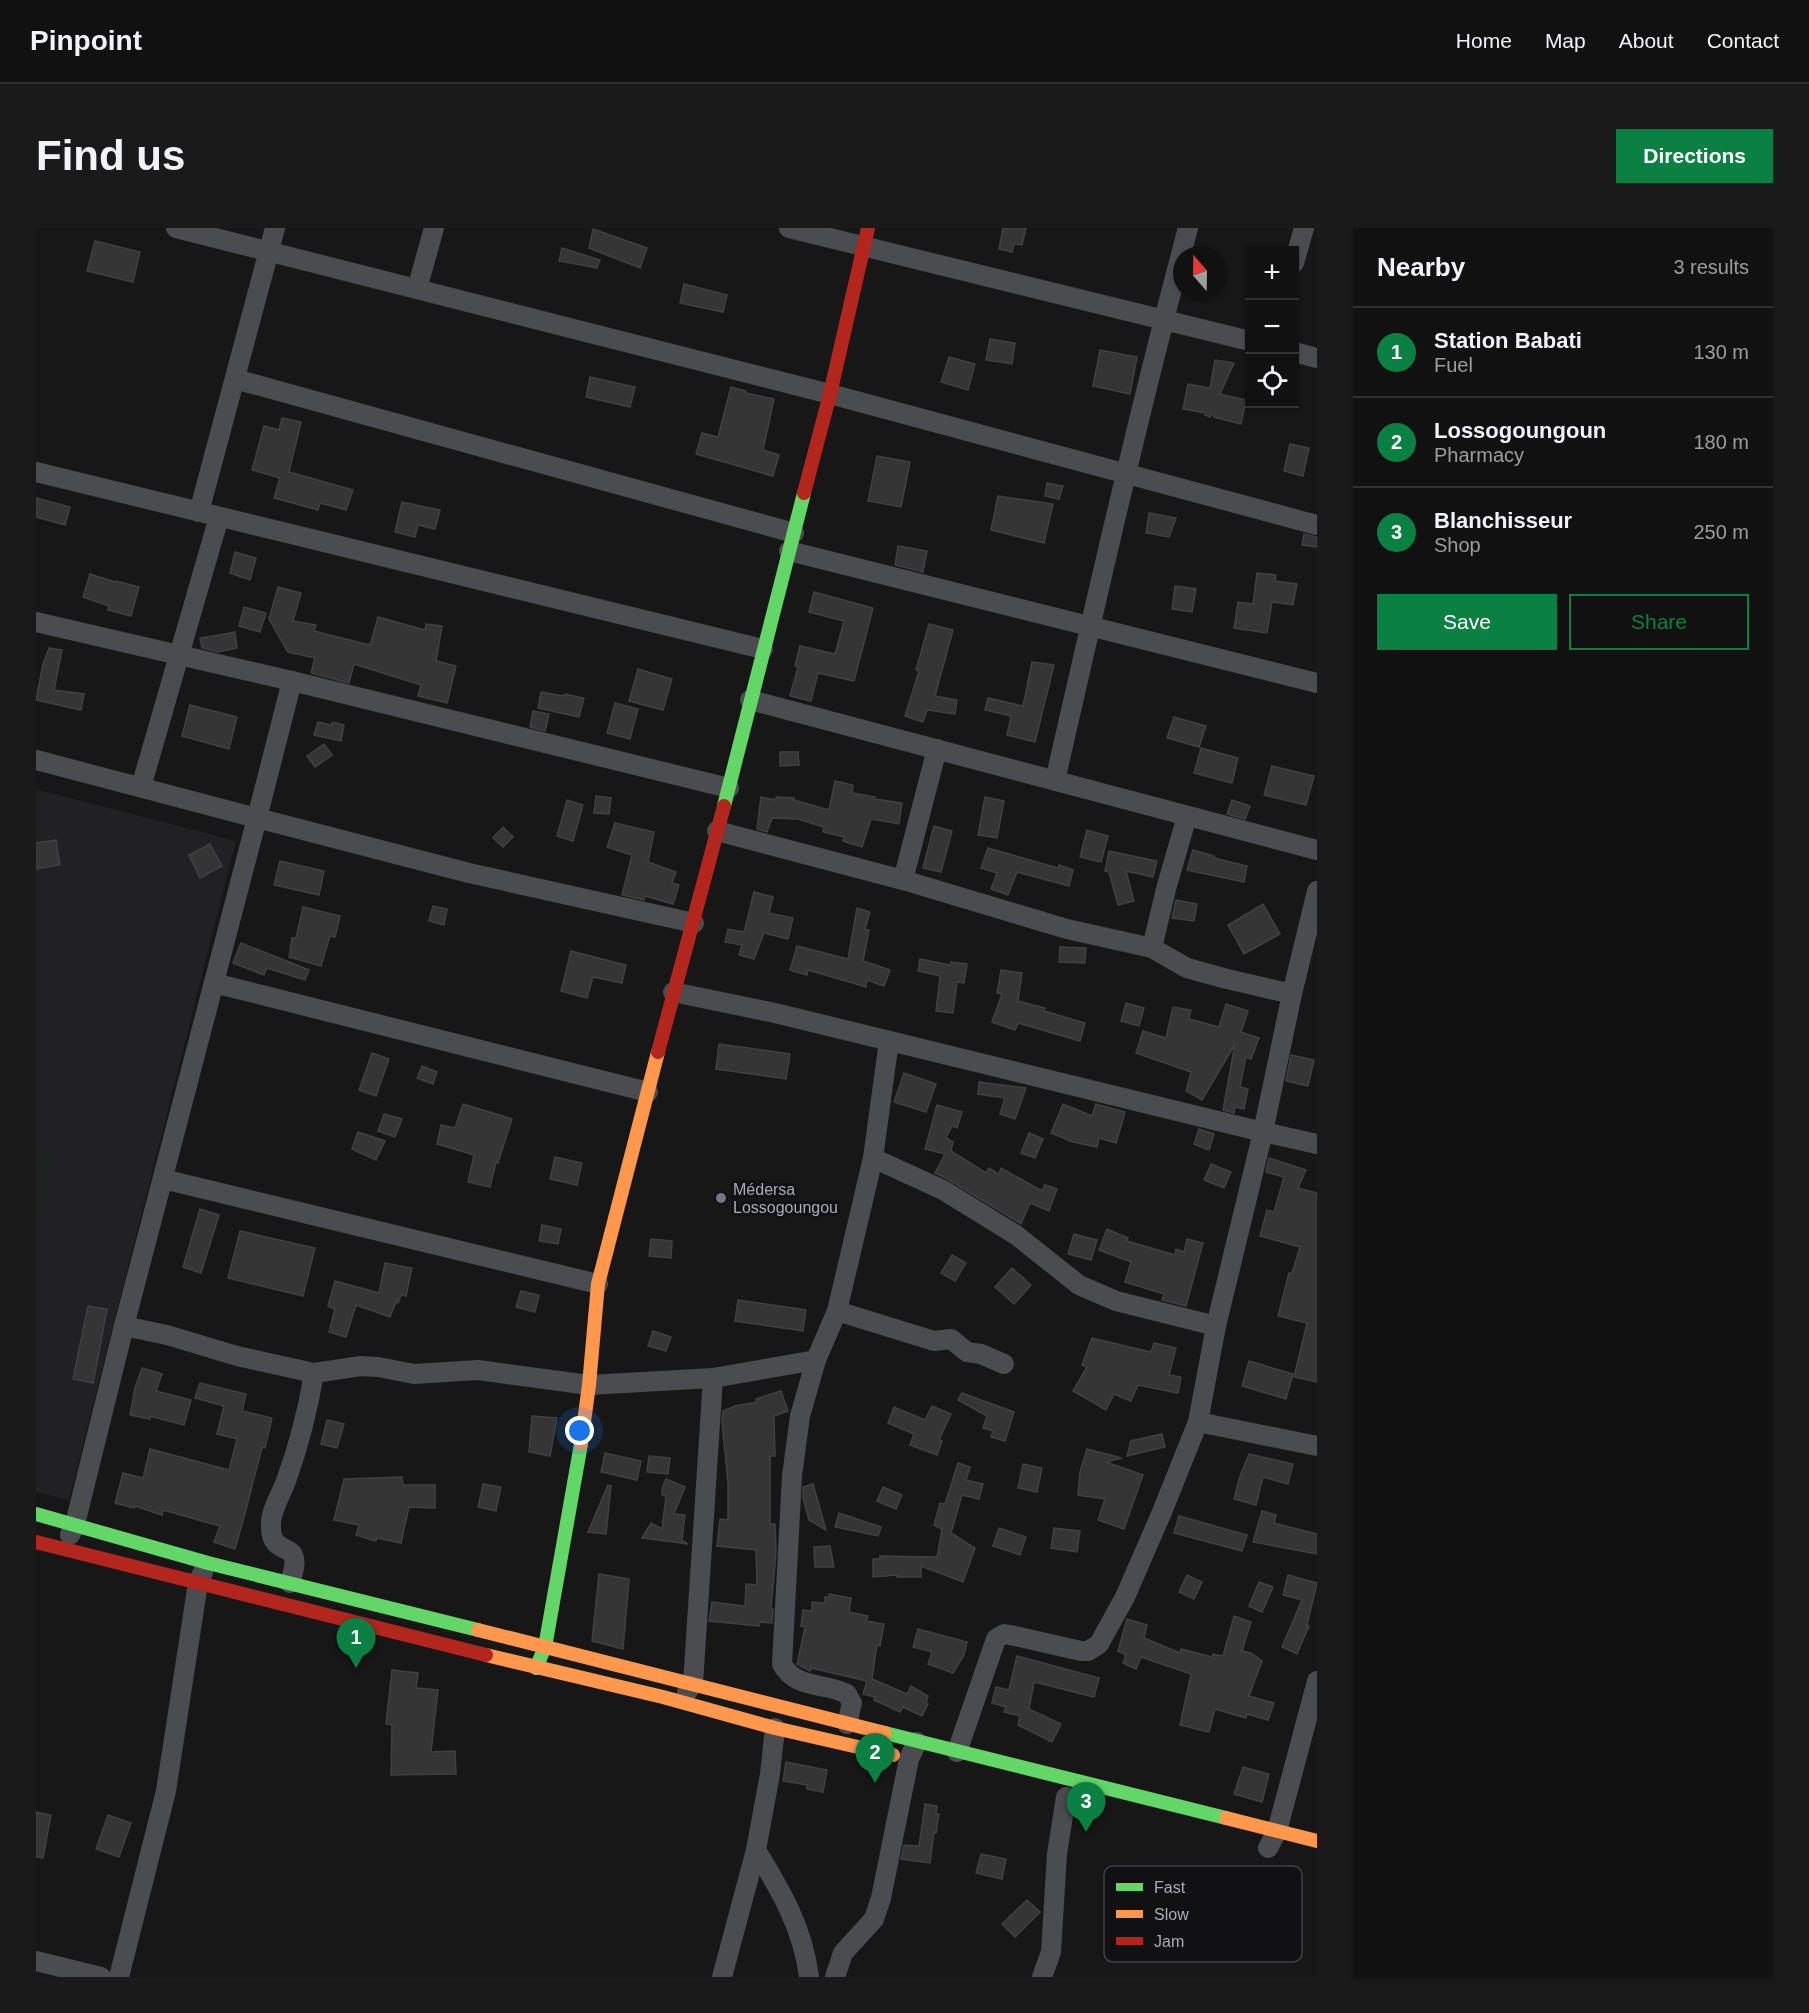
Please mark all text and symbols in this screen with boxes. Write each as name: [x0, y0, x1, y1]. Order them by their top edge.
text: Pinpoint: [30, 25, 142, 56]
text: Home: [1456, 29, 1512, 52]
text: Map: [1545, 29, 1586, 52]
text: About: [1619, 29, 1674, 52]
text: Contact: [1707, 29, 1779, 52]
button: Directions: [1616, 129, 1773, 183]
text: Find us: [36, 132, 185, 179]
north arrow: [1173, 246, 1227, 300]
map controls: [1245, 246, 1299, 408]
button: +: [1245, 246, 1299, 300]
text: Nearby: [1377, 252, 1465, 282]
text: 3 results: [1673, 256, 1749, 278]
button: −: [1245, 300, 1299, 354]
text: Station Babati: [1434, 328, 1582, 353]
text: 1: [1391, 341, 1402, 363]
text: 130 m: [1693, 341, 1749, 363]
button: locate: [1245, 354, 1299, 408]
text: Fuel: [1434, 354, 1473, 376]
text: Lossogoungoun: [1434, 418, 1606, 443]
text: 2: [1391, 431, 1402, 453]
text: 180 m: [1693, 431, 1749, 453]
text: Pharmacy: [1434, 444, 1524, 466]
text: Blanchisseur: [1434, 508, 1572, 533]
text: 3: [1391, 521, 1402, 543]
text: 250 m: [1693, 521, 1749, 543]
text: Shop: [1434, 534, 1481, 556]
button: Save: [1377, 594, 1557, 650]
button: Share: [1569, 594, 1749, 650]
place label: Médersa Lossogoungou: [733, 1181, 838, 1216]
marker: Médersa Lossogoungou: [714, 1191, 728, 1205]
your location: [565, 1416, 594, 1445]
pin: 1: [336, 1618, 376, 1668]
pin: 2: [856, 1734, 894, 1783]
pin: 3: [1066, 1782, 1106, 1832]
legend: [1104, 1866, 1302, 1962]
text: Fast: [1154, 1879, 1186, 1896]
text: Slow: [1154, 1906, 1189, 1923]
text: Jam: [1154, 1933, 1184, 1950]

